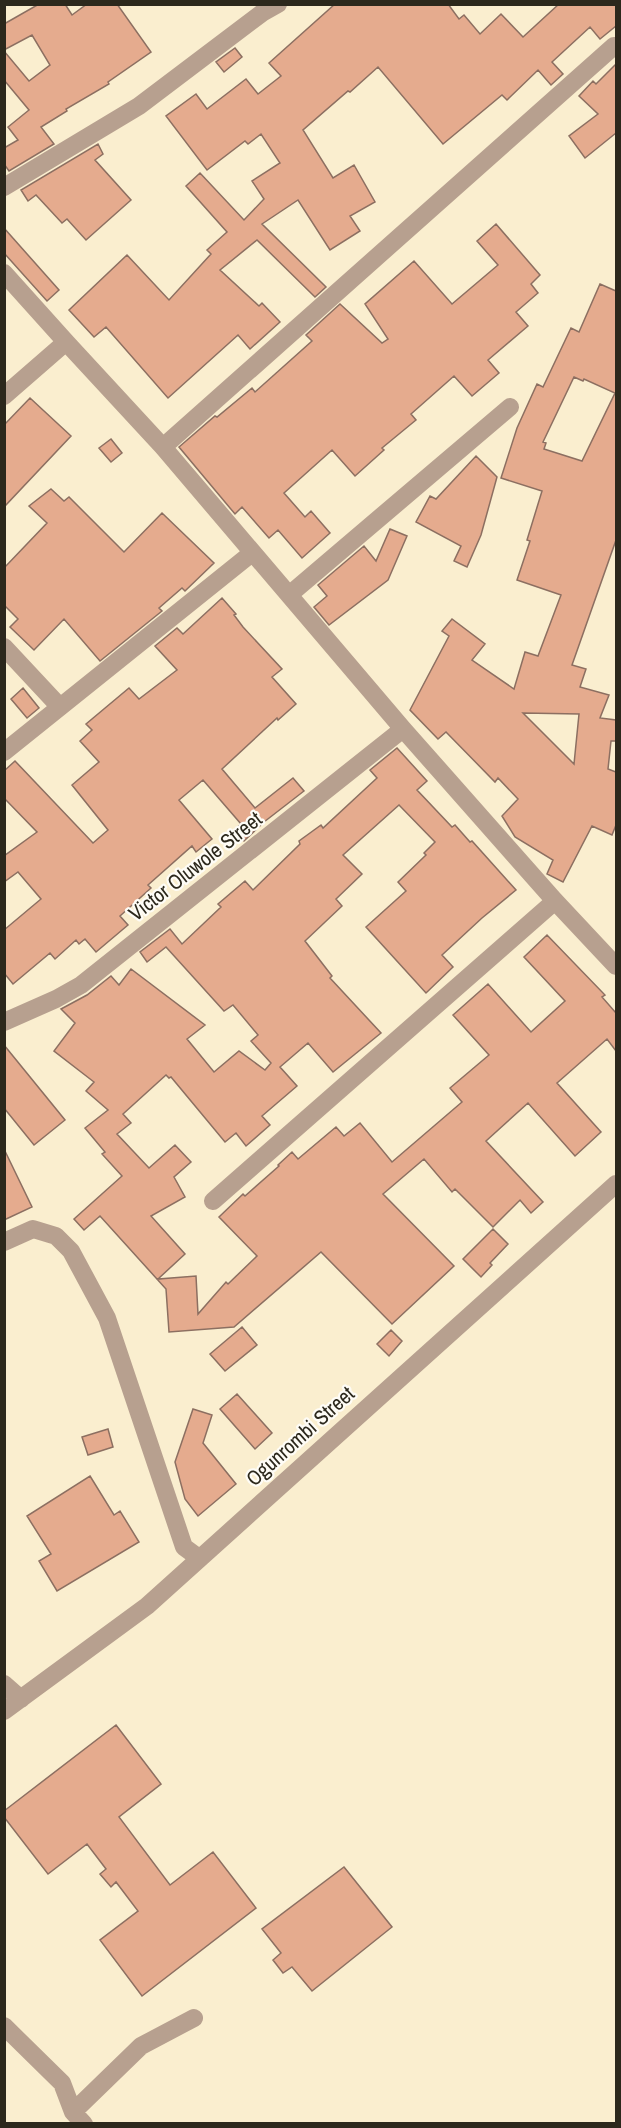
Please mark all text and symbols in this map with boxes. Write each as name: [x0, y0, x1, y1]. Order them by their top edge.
street label: Victor Oluwole Street: [122, 804, 268, 927]
street label: Ogunrombi Street: [239, 1379, 361, 1493]

